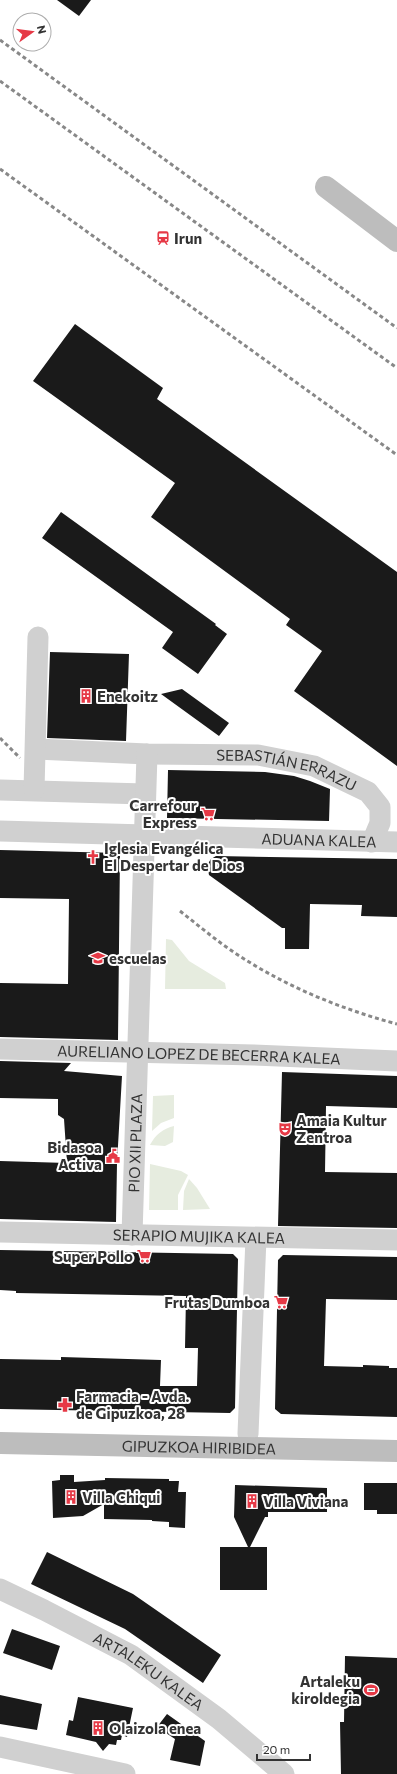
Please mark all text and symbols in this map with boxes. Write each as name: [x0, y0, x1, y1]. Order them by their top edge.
north arrow: [12, 12, 52, 52]
text: N: [35, 24, 49, 35]
place label: Irun: [174, 229, 202, 247]
station icon: Irun: [155, 230, 171, 246]
place label: Enekoitz: [97, 687, 158, 705]
building icon: Enekoitz: [78, 688, 94, 704]
street label: SEBASTIÁN ERRAZU: [216, 745, 360, 794]
place label: Carrefour Express: [129, 796, 197, 831]
supermarket icon: Carrefour Express: [200, 806, 216, 822]
street label: ADUANA KALEA: [261, 829, 377, 850]
place label: Iglesia Evangélica El Despertar de Dios: [104, 839, 243, 874]
church icon: Iglesia Evangélica El Despertar de Dios: [85, 849, 101, 865]
place label: escuelas: [109, 949, 167, 967]
school or university icon: escuelas: [90, 950, 106, 966]
street label: AURELIANO LOPEZ DE BECERRA KALEA: [57, 1041, 341, 1068]
street label: PIO XII PLAZA: [124, 1093, 145, 1193]
place label: Amaia Kultur Zentroa: [296, 1111, 387, 1146]
theatre icon: Amaia Kultur Zentroa: [277, 1121, 293, 1137]
place label: Bidasoa Activa: [47, 1138, 102, 1173]
public building icon: Bidasoa Activa: [105, 1148, 121, 1164]
street label: SERAPIO MUJIKA KALEA: [113, 1225, 285, 1247]
place label: Super Pollo: [54, 1247, 133, 1265]
supermarket icon: Super Pollo: [136, 1248, 152, 1264]
place label: Frutas Dumboa: [164, 1293, 270, 1311]
supermarket icon: Frutas Dumboa: [273, 1294, 289, 1310]
place label: Farmacia - Avda. de Gipuzkoa, 28: [76, 1387, 190, 1422]
pharmacy icon: Farmacia - Avda. de Gipuzkoa, 28: [57, 1397, 73, 1413]
street label: GIPUZKOA HIRIBIDEA: [122, 1436, 276, 1458]
place label: Villa Chiqui: [82, 1488, 160, 1506]
building icon: Villa Chiqui: [63, 1489, 79, 1505]
place label: Villa Viviana: [263, 1492, 349, 1510]
building icon: Villa Viviana: [244, 1493, 260, 1509]
street label: ARTALEKU KALEA: [90, 1628, 207, 1714]
place label: Artaleku kiroldegia: [291, 1672, 360, 1707]
sports icon: Artaleku kiroldegia: [363, 1682, 379, 1698]
place label: Olaizola enea: [109, 1719, 201, 1737]
building icon: Olaizola enea: [90, 1720, 106, 1736]
scale bar: [257, 1736, 310, 1762]
text: 20 m: [263, 1742, 290, 1756]

